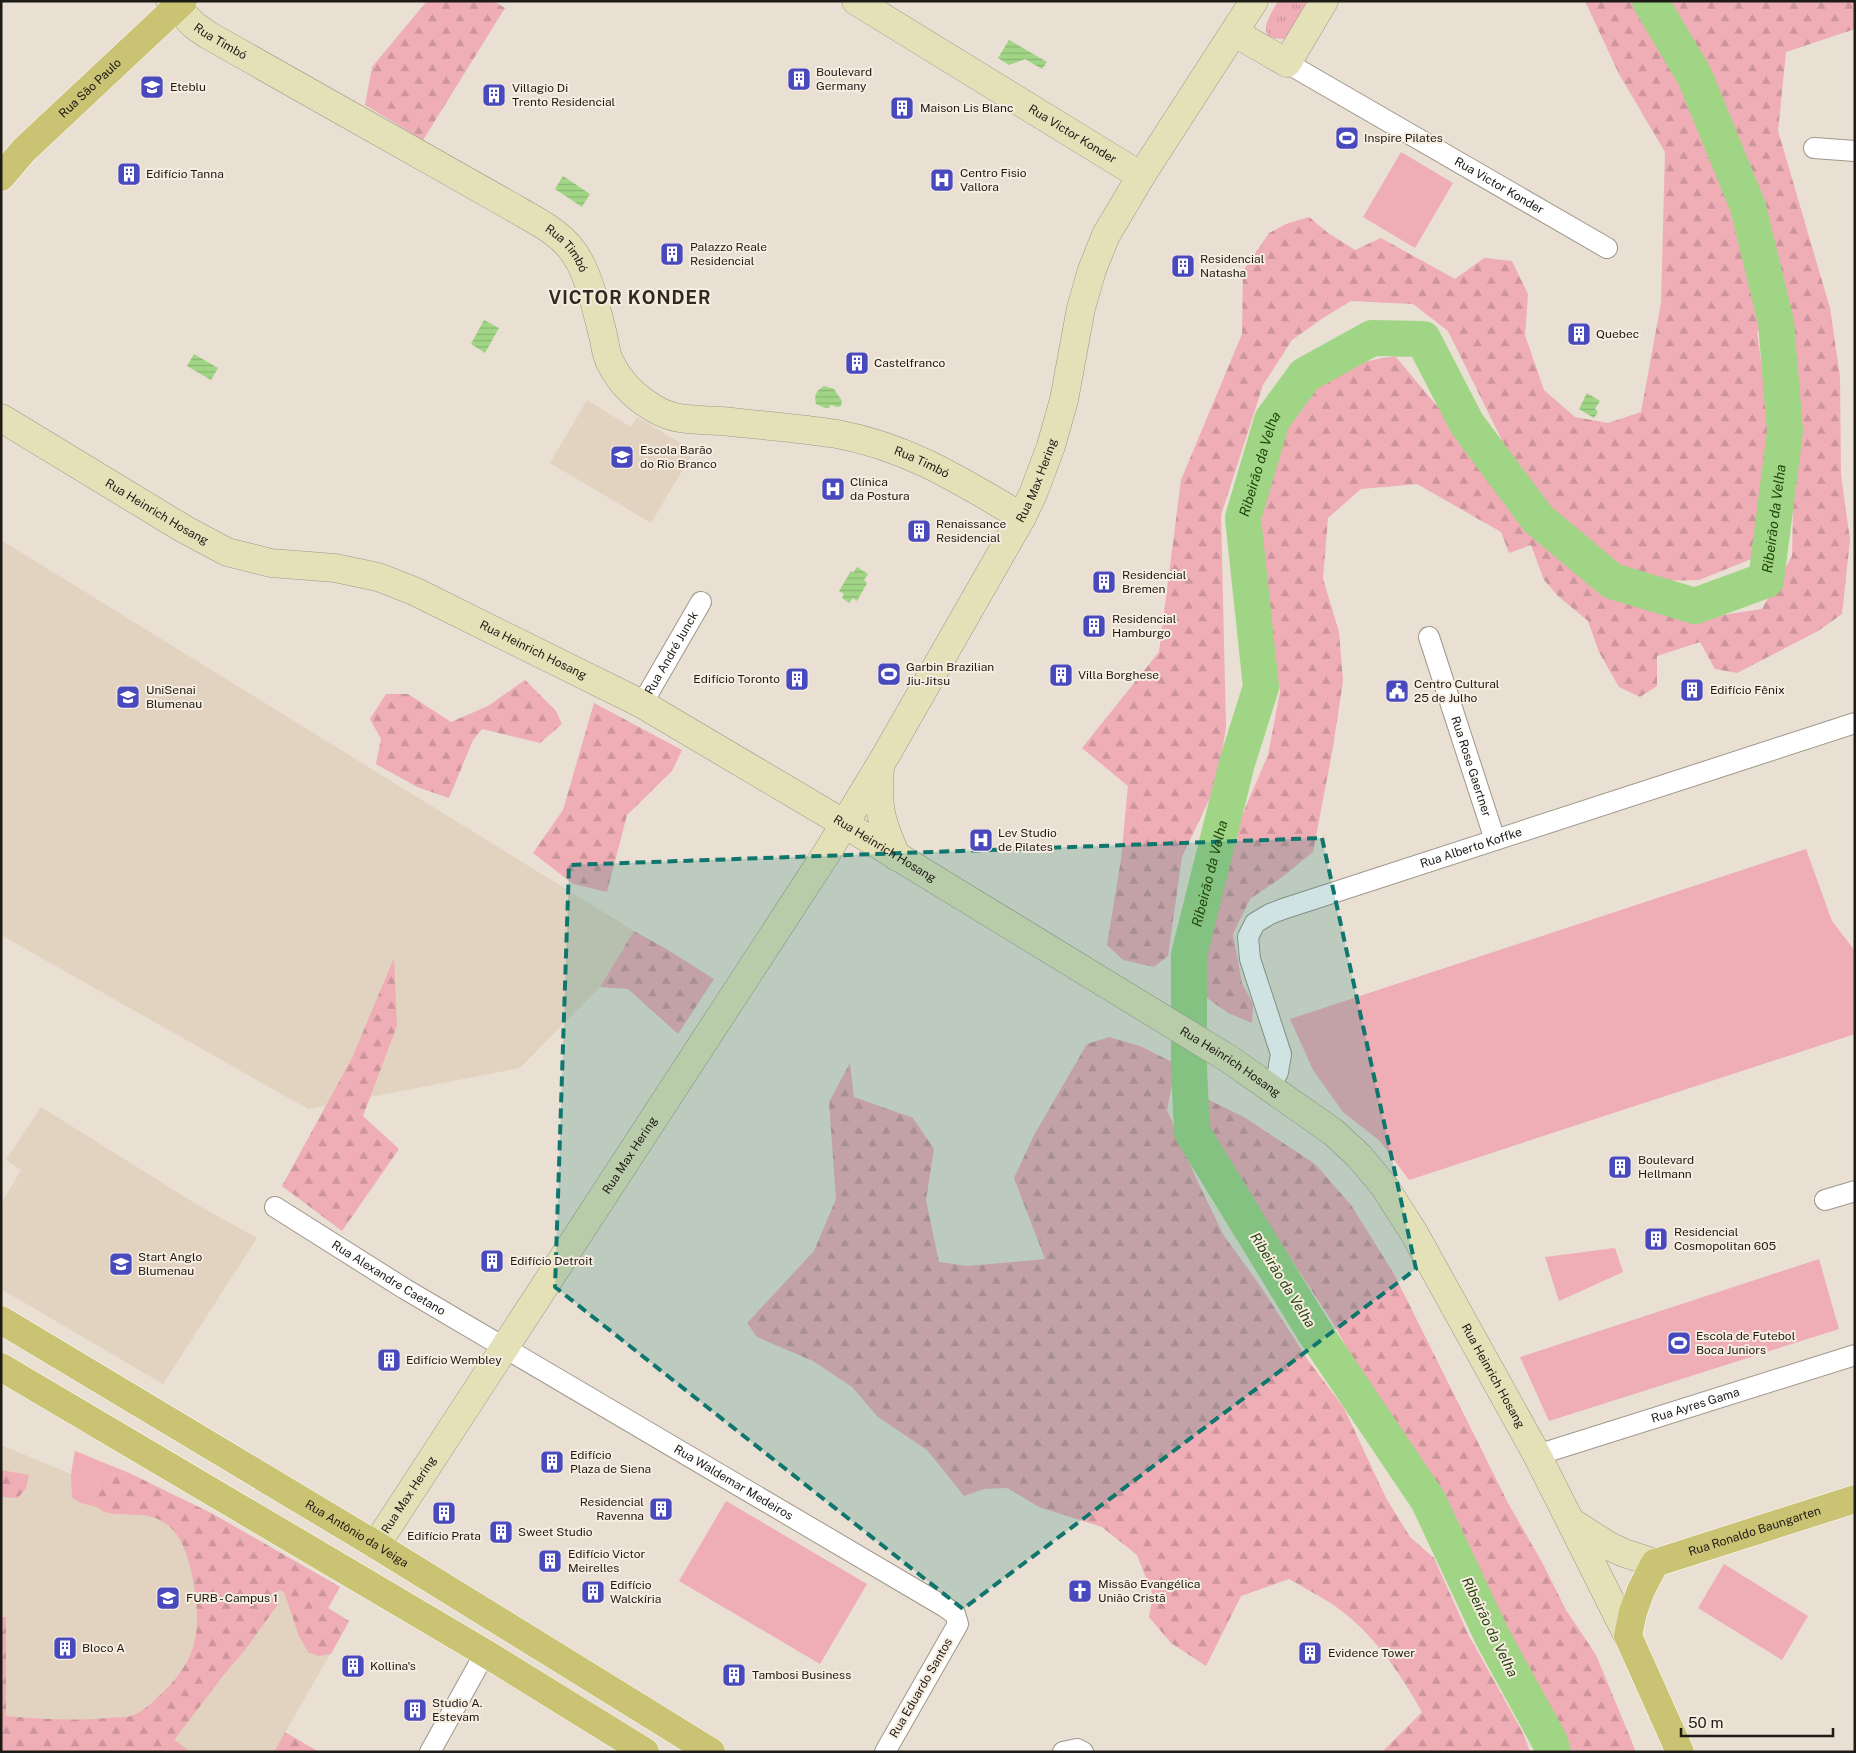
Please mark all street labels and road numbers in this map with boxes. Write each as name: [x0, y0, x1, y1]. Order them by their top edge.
street label: Rua Timbó: [191, 20, 249, 63]
street label: Rua São Paulo: [56, 55, 124, 121]
street label: Rua Victor Konder: [1026, 102, 1119, 166]
street label: Rua Victor Konder: [1452, 154, 1546, 217]
street label: Rua Timbó: [543, 221, 591, 275]
street label: Rua Max Hering: [1013, 437, 1060, 525]
street label: Rua Timbó: [892, 444, 952, 481]
street label: Rua Heinrich Hosang: [103, 476, 211, 548]
street label: Rua André Junck: [642, 609, 701, 697]
street label: Rua Heinrich Hosang: [477, 618, 589, 682]
street label: Rua Rose Gaertner: [1448, 714, 1494, 819]
street label: Rua Heinrich Hosang: [831, 812, 939, 885]
street label: Rua Alberto Koffke: [1418, 825, 1524, 871]
street label: Rua Heinrich Hosang: [1177, 1024, 1283, 1100]
street label: Rua Max Hering: [599, 1114, 660, 1197]
street label: Rua Alexandre Caetano: [329, 1238, 448, 1318]
street label: Rua Heinrich Hosang: [1459, 1321, 1528, 1431]
street label: Rua Ayres Gama: [1650, 1385, 1741, 1426]
street label: Rua Waldemar Medeiros: [672, 1442, 796, 1523]
street label: Rua Max Hering: [378, 1453, 439, 1536]
street label: Rua Antônio da Veiga: [303, 1497, 411, 1570]
street label: Rua Ronaldo Baungarten: [1687, 1503, 1823, 1559]
street label: Rua Eduardo Santos: [887, 1636, 955, 1740]

